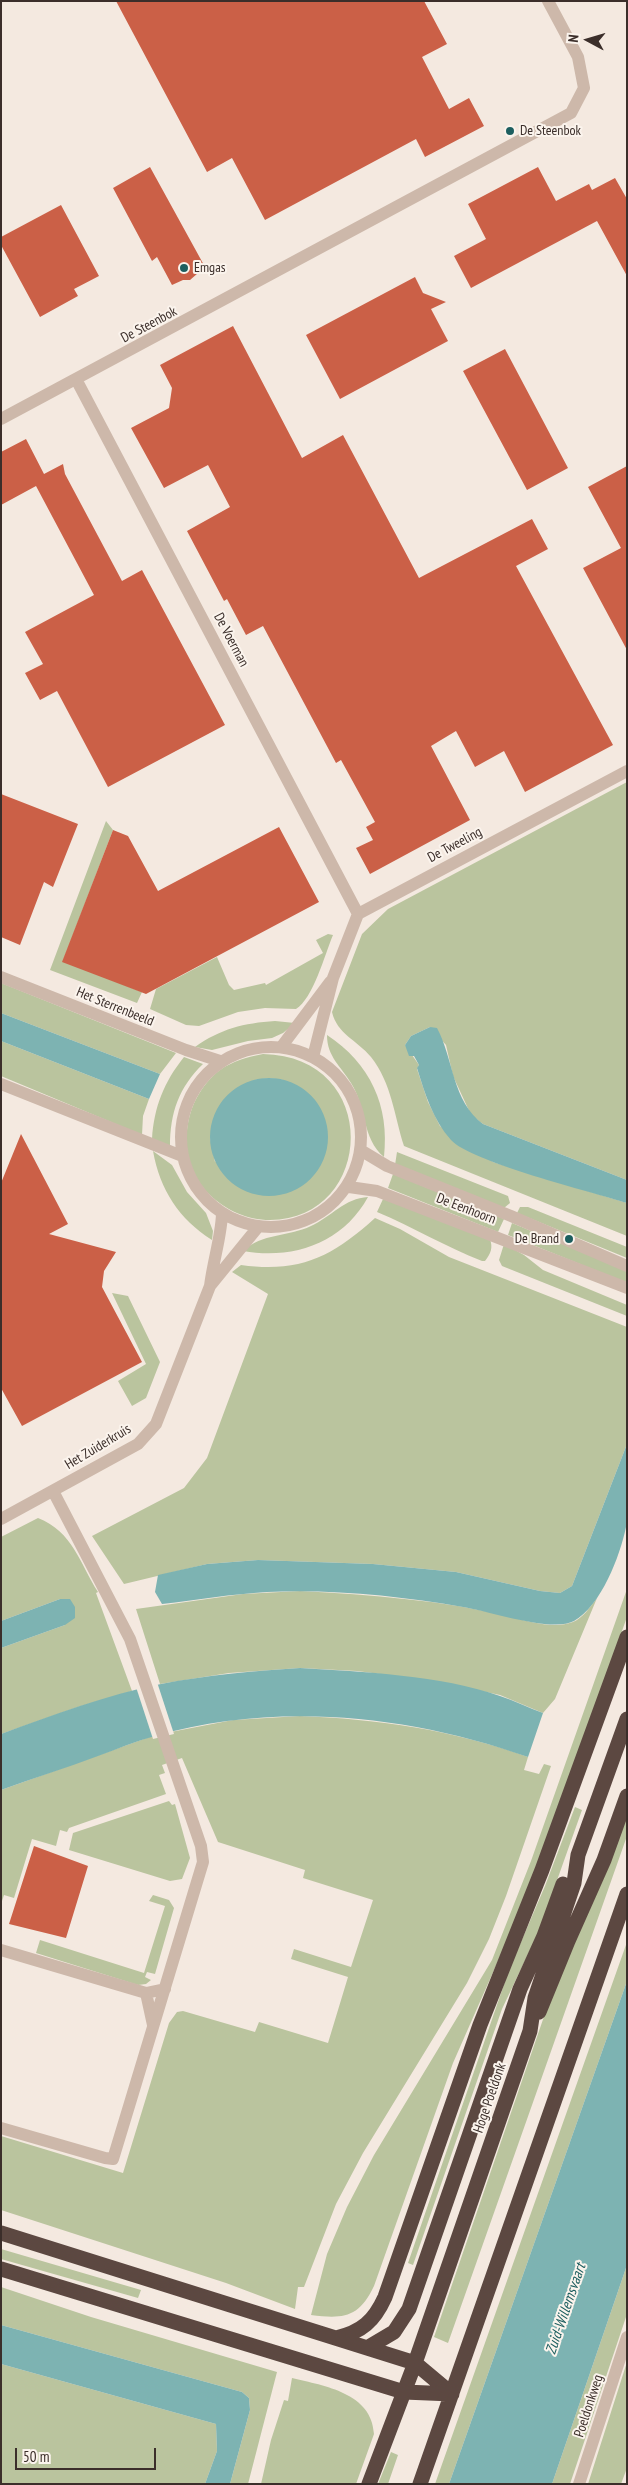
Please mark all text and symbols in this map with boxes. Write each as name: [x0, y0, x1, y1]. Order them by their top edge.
north arrow: [563, 15, 613, 65]
text: N: [564, 34, 582, 43]
place label: De Steenbok: [520, 123, 581, 139]
marker: De Steenbok: [504, 125, 516, 137]
place label: Emgas: [194, 260, 225, 276]
marker: Emgas: [178, 262, 190, 274]
street label: De Steenbok: [118, 303, 180, 347]
street label: De Voerman: [210, 610, 252, 670]
street label: De Tweeling: [425, 824, 485, 866]
street label: Het Sterrenbeeld: [74, 984, 156, 1030]
street label: De Eenhoorn: [434, 1190, 498, 1228]
place label: De Brand: [515, 1231, 559, 1247]
marker: De Brand: [563, 1233, 575, 1245]
street label: Het Zuiderkruis: [62, 1421, 134, 1473]
street label: Hoge Poeldonk: [470, 2061, 510, 2135]
water label: Zuid-Willemsvaart: [542, 2261, 590, 2357]
street label: Poeldonkweg: [571, 2373, 607, 2439]
scale bar: [18, 2438, 159, 2470]
text: 50 m: [23, 2447, 49, 2466]

